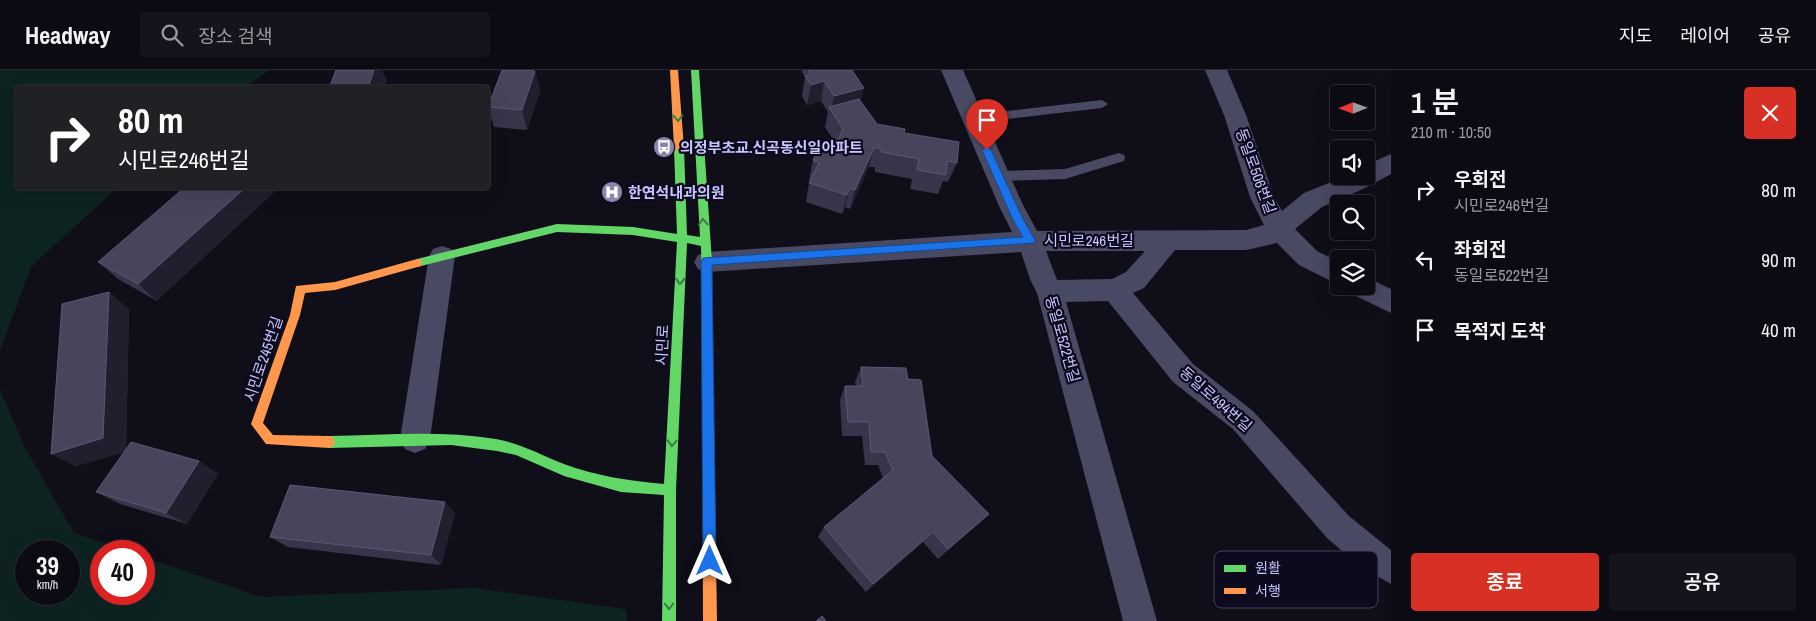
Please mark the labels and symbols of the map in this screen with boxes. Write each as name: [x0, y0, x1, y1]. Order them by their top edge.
north arrow: [1330, 85, 1375, 130]
pin: [966, 99, 1008, 150]
one-way arrow: [673, 115, 683, 123]
street label: 동일로506번길: [1231, 125, 1281, 217]
bus stop icon: 의정부초교.신곡동신일아파트: [652, 135, 676, 159]
place label: 의정부초교.신곡동신일아파트: [680, 137, 863, 158]
hospital icon: 한연석내과의원: [600, 180, 624, 204]
place label: 한연석내과의원: [628, 182, 725, 203]
one-way arrow: [698, 218, 709, 226]
street label: 시민로246번길: [1044, 230, 1134, 251]
one-way arrow: [674, 277, 685, 285]
street label: 동일로522번길: [1041, 293, 1085, 385]
street label: 시민로245번길: [238, 313, 288, 405]
street label: 시민로: [650, 324, 674, 366]
street label: 동일로494번길: [1175, 362, 1257, 436]
one-way arrow: [667, 439, 678, 447]
position arrow: [683, 534, 735, 586]
speed limit sign: 40: [90, 540, 155, 605]
legend: [1214, 551, 1378, 608]
text: 원활: [1255, 559, 1281, 577]
text: 서행: [1255, 582, 1281, 600]
one-way arrow: [664, 602, 674, 610]

